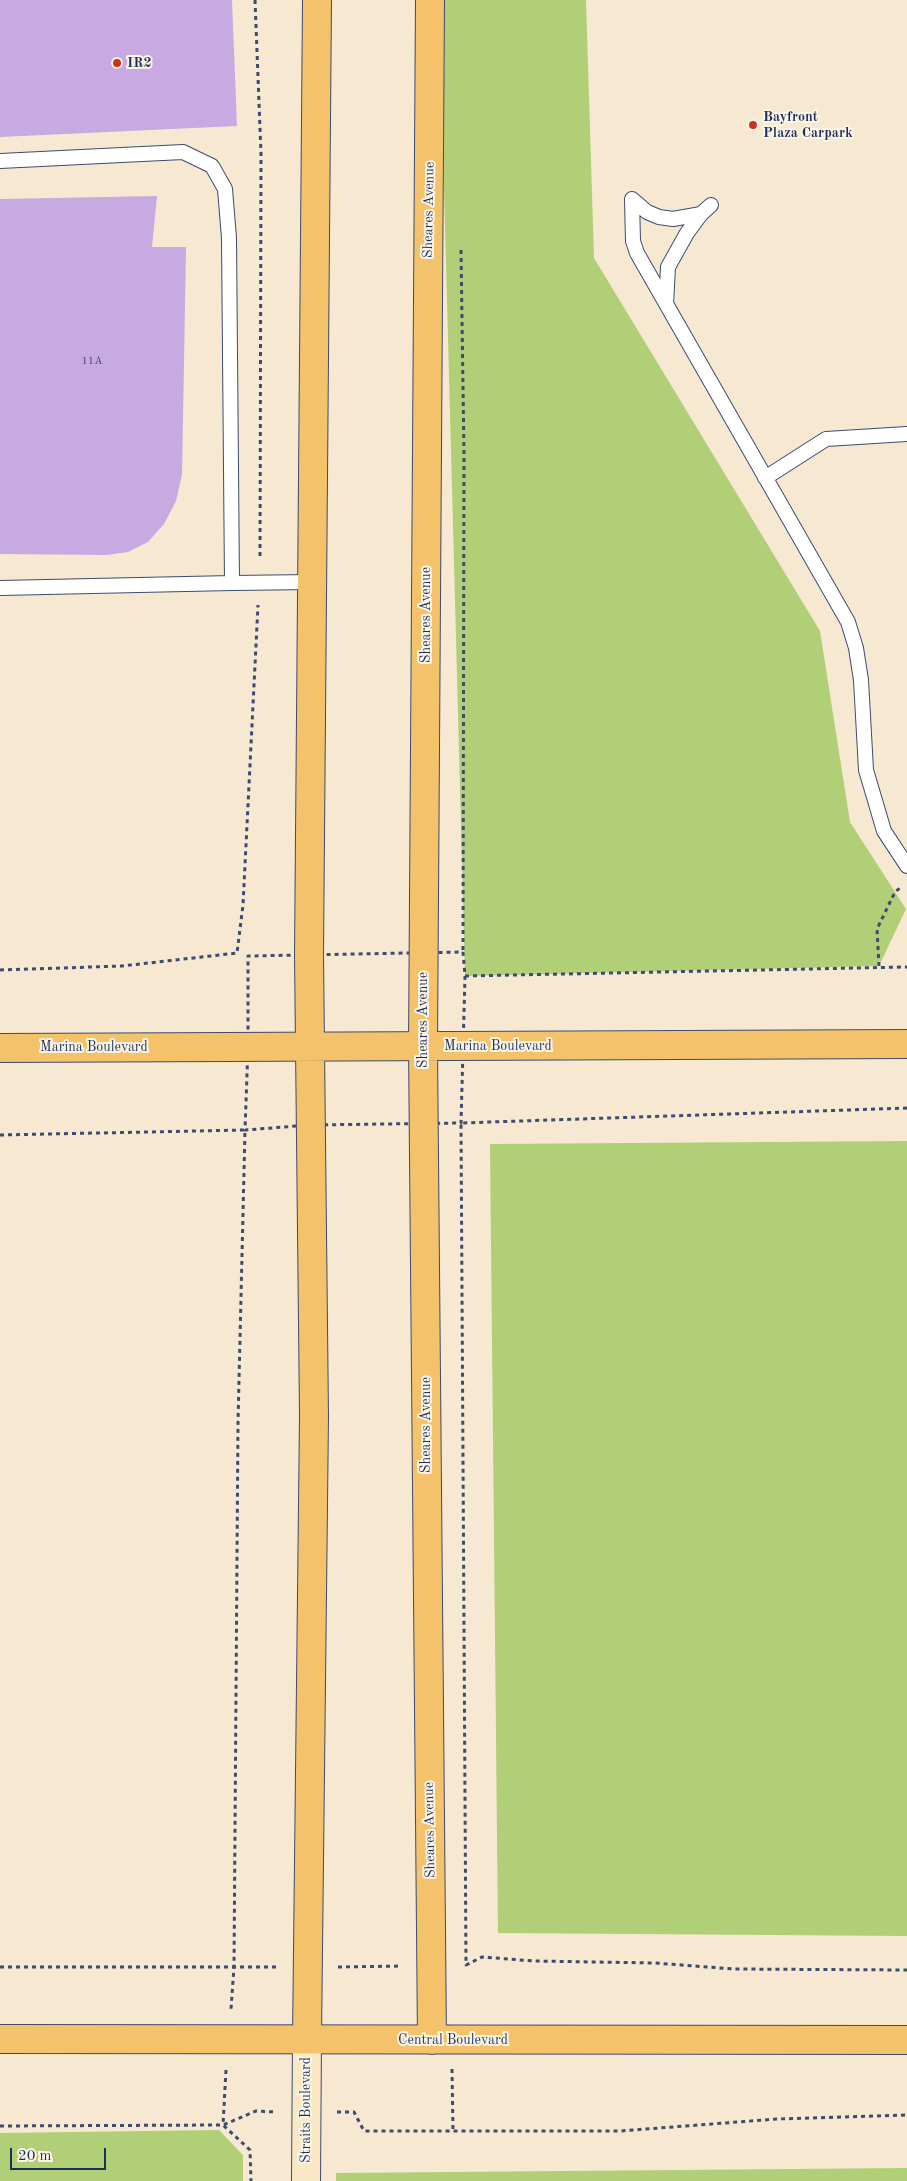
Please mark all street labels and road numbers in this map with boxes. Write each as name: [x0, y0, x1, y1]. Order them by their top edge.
street label: Sheares Avenue: [420, 162, 438, 258]
street label: Sheares Avenue: [418, 567, 434, 663]
street label: Sheares Avenue: [415, 972, 431, 1068]
street label: Marina Boulevard: [444, 1038, 552, 1054]
street label: Marina Boulevard: [40, 1039, 148, 1055]
street label: Sheares Avenue: [418, 1377, 434, 1473]
street label: Sheares Avenue: [421, 1782, 439, 1878]
street label: Central Boulevard: [398, 2032, 508, 2048]
street label: Straits Boulevard: [298, 2057, 314, 2163]

